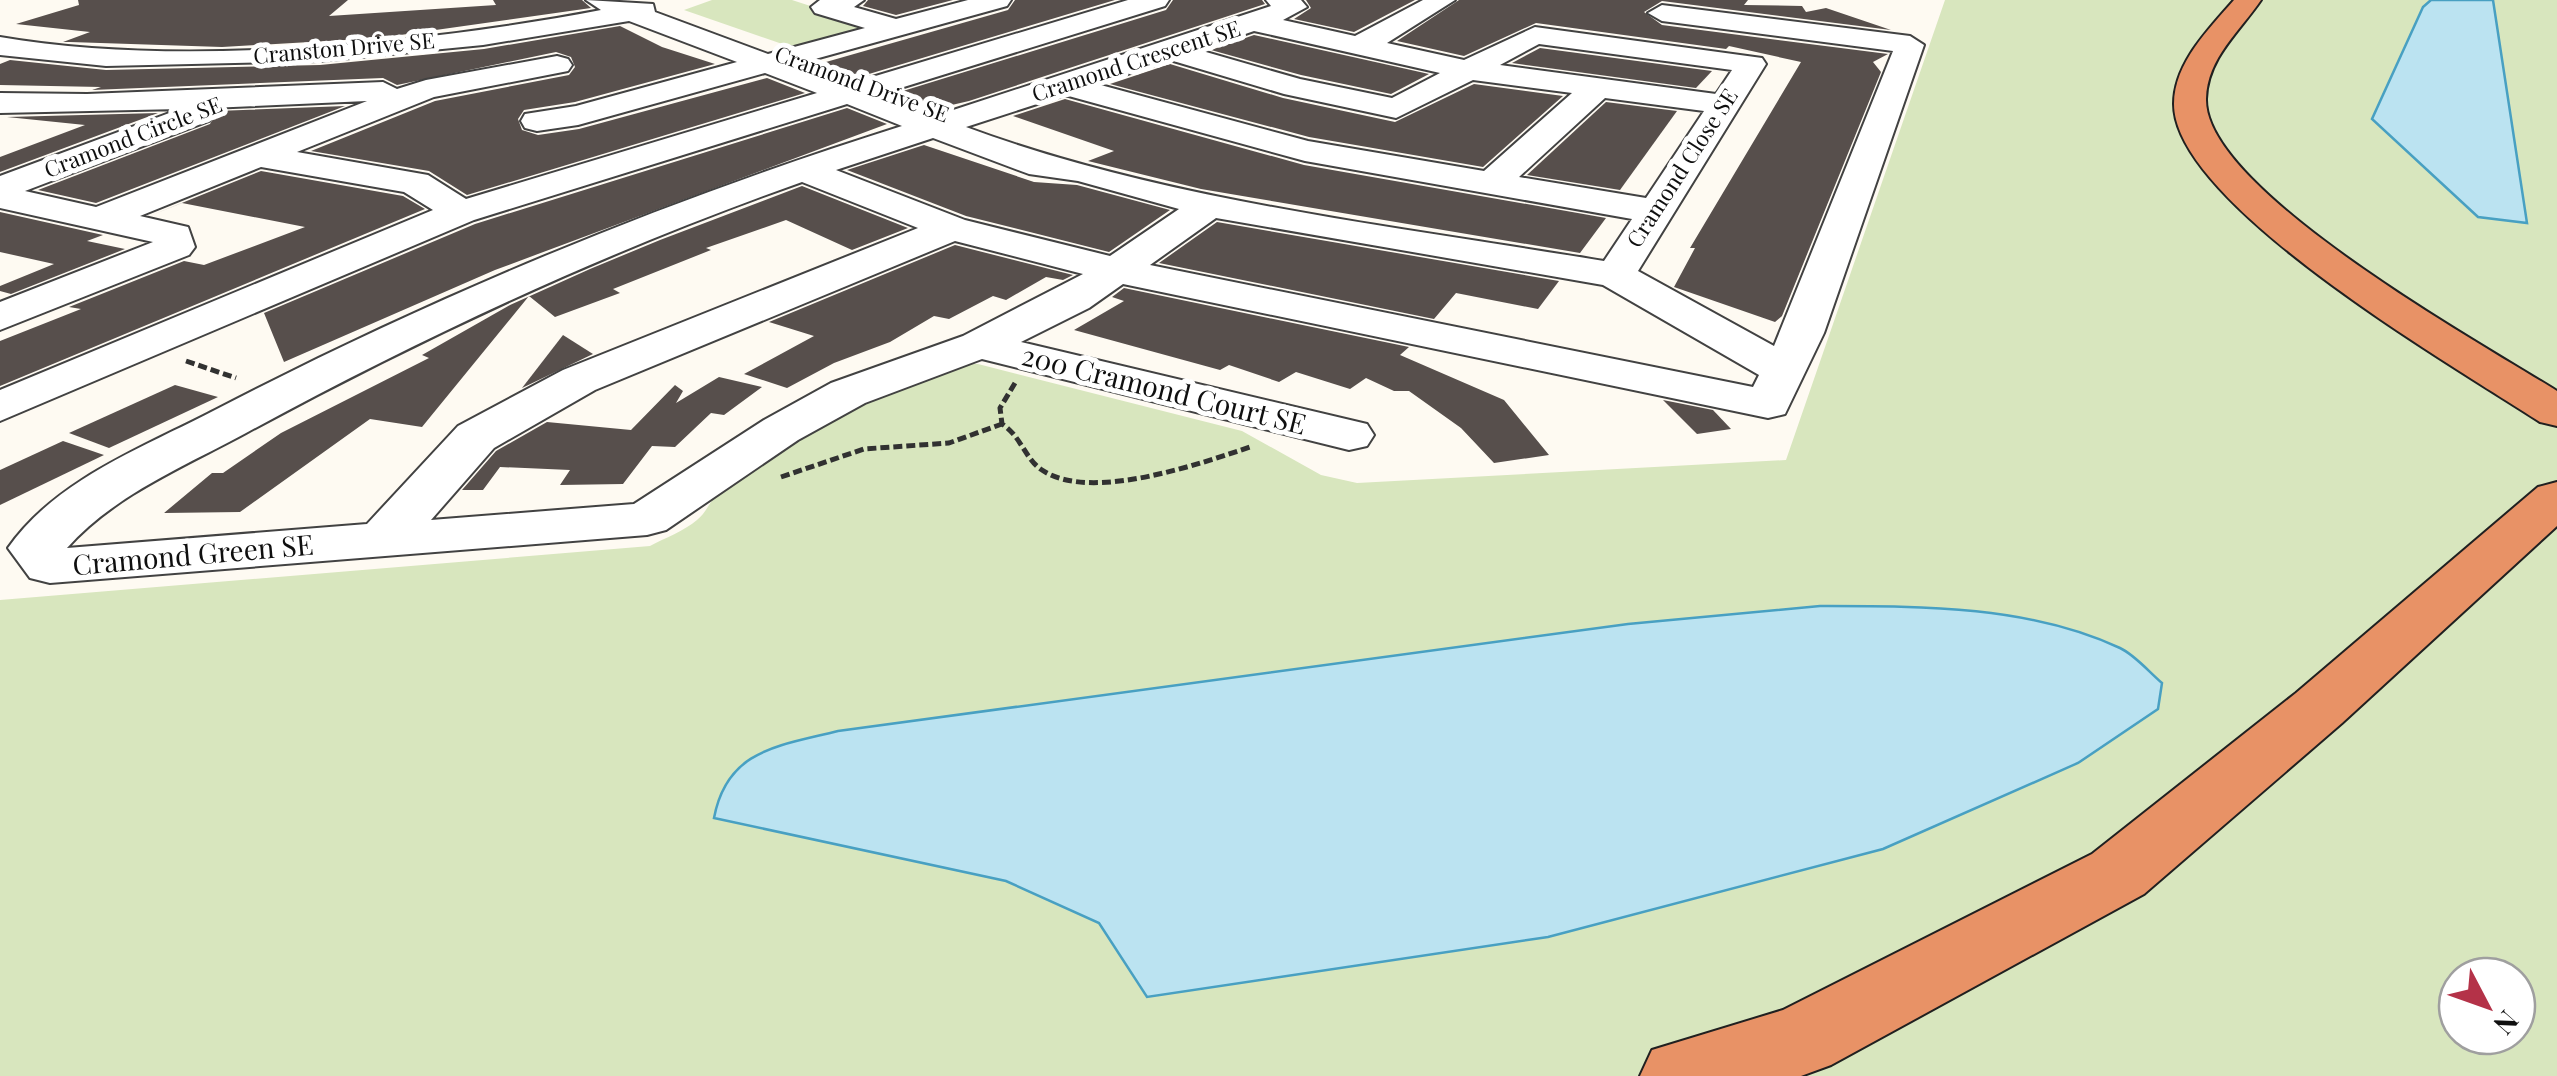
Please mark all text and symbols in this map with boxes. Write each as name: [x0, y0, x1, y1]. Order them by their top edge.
street label: Cramond Crescent SE: [1028, 12, 1244, 108]
street label: Cranston Drive SE: [252, 24, 436, 70]
street label: Cramond Drive SE: [771, 38, 954, 129]
street label: Cramond Close SE: [1619, 82, 1744, 253]
street label: Cramond Circle SE: [39, 88, 226, 184]
street label: 200 Cramond Court SE: [1018, 335, 1310, 442]
street label: Cramond Green SE: [71, 525, 315, 582]
north arrow: [2437, 956, 2537, 1056]
text: N: [2486, 1004, 2528, 1043]

